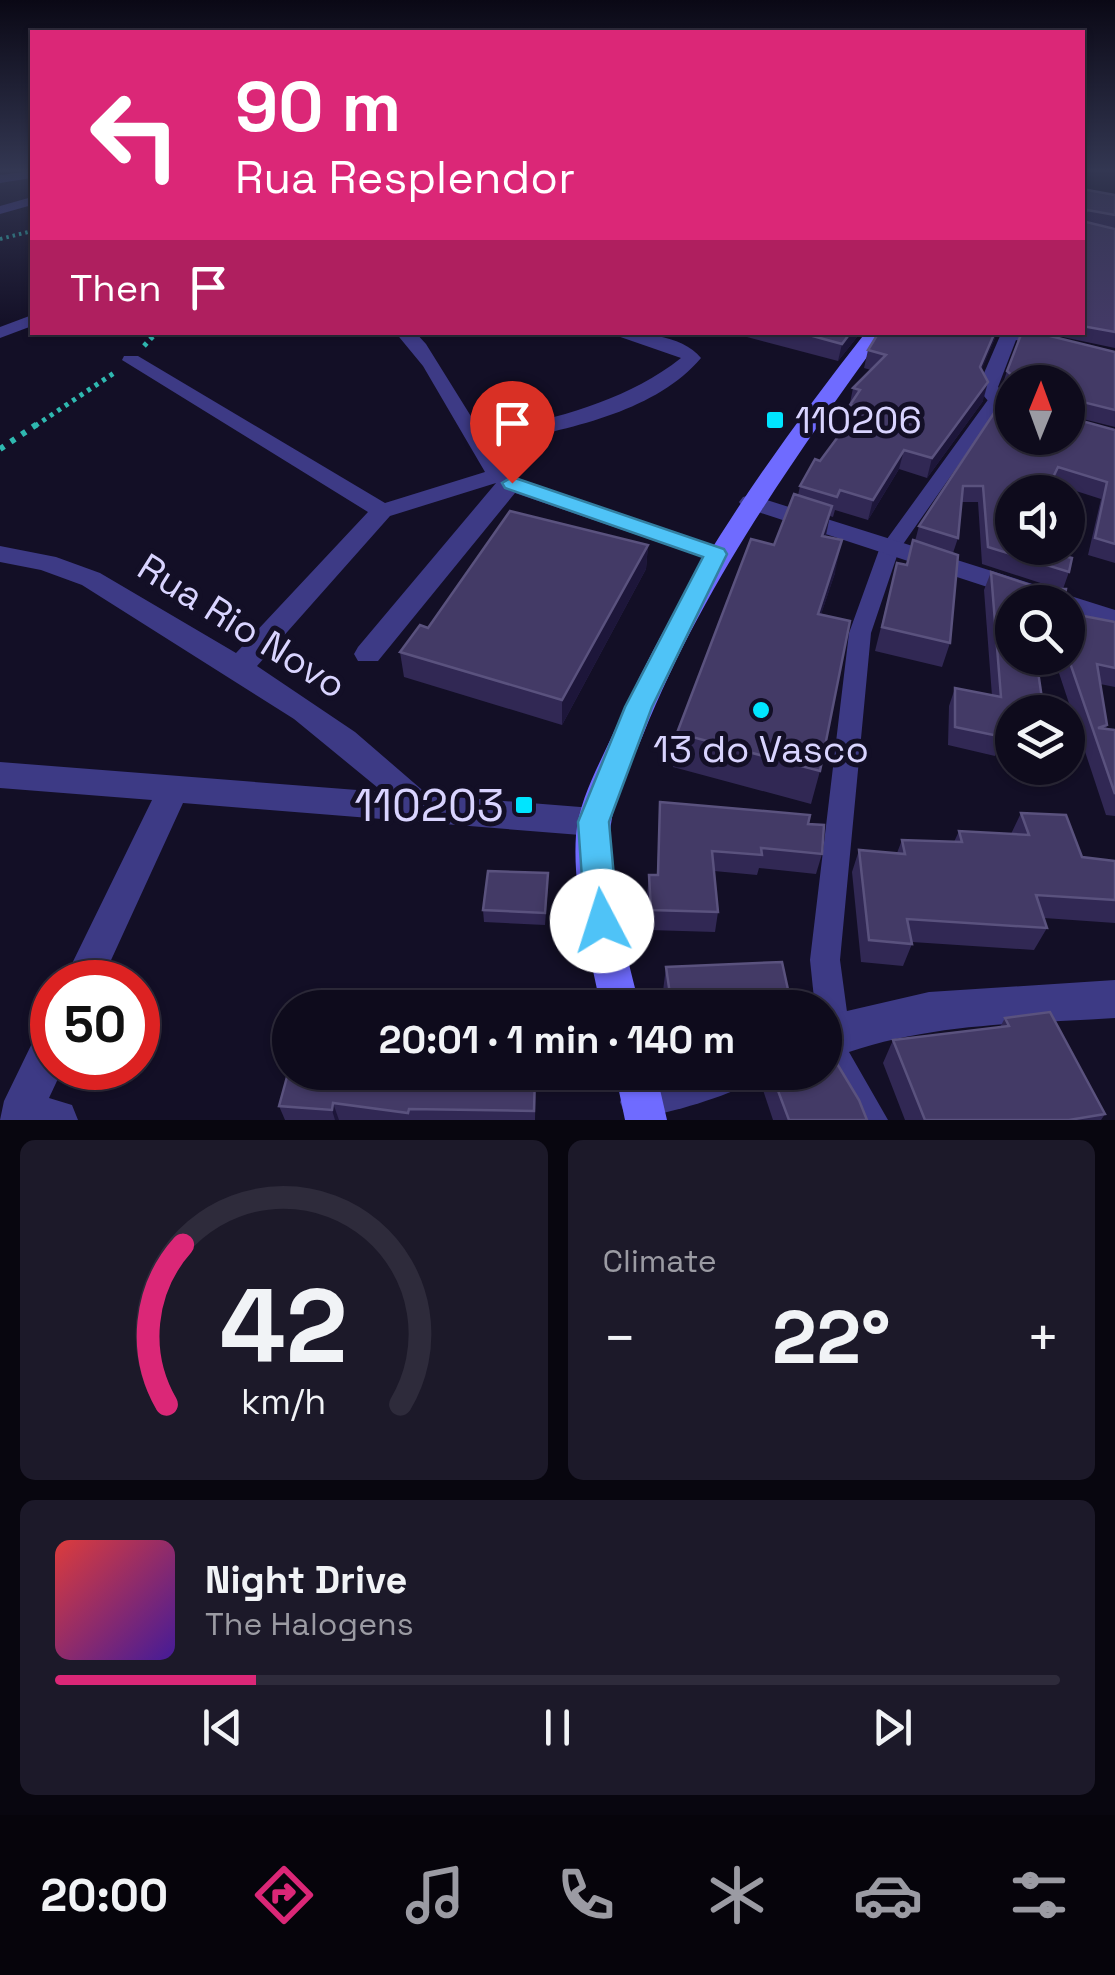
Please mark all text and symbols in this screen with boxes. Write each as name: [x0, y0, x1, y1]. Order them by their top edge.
text: 90 m: [235, 62, 401, 151]
icon: left: [70, 70, 200, 200]
text: Rua Resplendor: [235, 149, 575, 206]
icon: arrive: [181, 260, 236, 315]
text: Then: [70, 264, 161, 312]
north arrow: [995, 365, 1085, 455]
map controls: [995, 365, 1085, 785]
pin: [470, 381, 555, 484]
icon: arrive: [485, 396, 540, 451]
place label: 110206: [795, 396, 922, 444]
marker: 110206: [764, 409, 786, 431]
button: sound: [995, 475, 1085, 565]
street label: Rua Rio Novo: [129, 543, 355, 709]
button: search: [995, 585, 1085, 675]
button: layers: [995, 695, 1085, 785]
marker: 13 do Vasco: [750, 699, 772, 721]
place label: 13 do Vasco: [653, 725, 869, 773]
place label: 110203: [354, 777, 504, 834]
marker: 110203: [513, 794, 535, 816]
position arrow: [550, 869, 654, 973]
speed limit sign: 50: [30, 960, 160, 1090]
text: 20:01 · 1 min · 140 m: [379, 1016, 735, 1064]
text: Climate: [603, 1241, 717, 1281]
text: 42: [220, 1260, 348, 1392]
text: 22°: [772, 1289, 891, 1385]
text: −: [603, 1303, 637, 1373]
text: +: [1026, 1303, 1060, 1373]
text: km/h: [241, 1379, 326, 1424]
text: Night Drive: [205, 1556, 407, 1604]
text: The Halogens: [205, 1604, 414, 1644]
icon: previous: [195, 1700, 250, 1755]
icon: pause: [530, 1700, 585, 1755]
icon: next: [865, 1700, 920, 1755]
icon: directions: [249, 1860, 319, 1930]
icon: music: [400, 1860, 470, 1930]
icon: phone: [551, 1860, 621, 1930]
icon: climate: [702, 1860, 772, 1930]
icon: car: [853, 1860, 923, 1930]
icon: filters: [1004, 1860, 1074, 1930]
text: 20:00: [41, 1867, 168, 1924]

